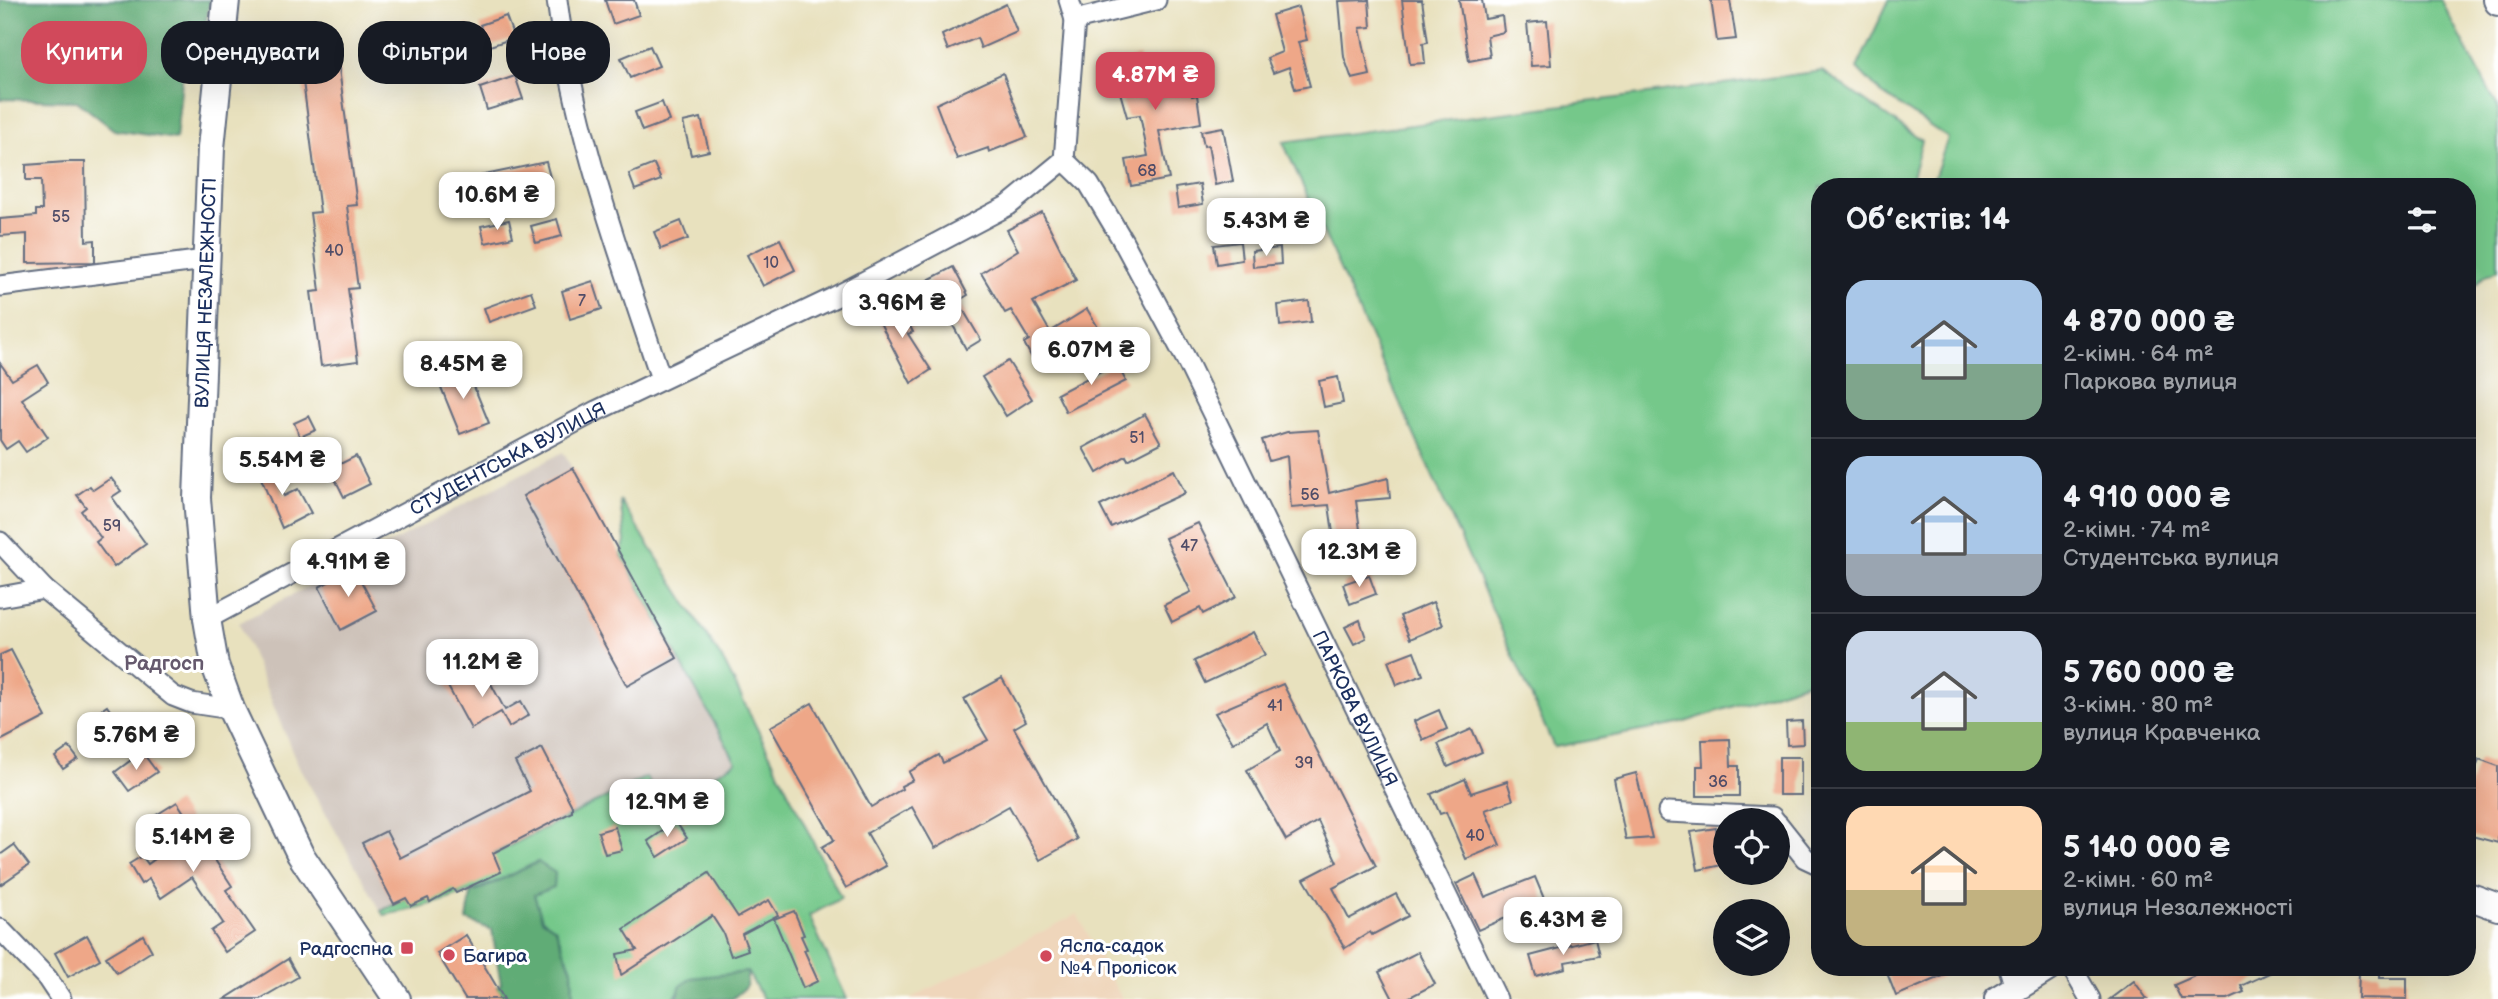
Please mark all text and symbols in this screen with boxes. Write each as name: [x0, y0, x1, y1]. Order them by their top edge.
chip: Купити: [21, 21, 147, 84]
chip: Орендувати: [161, 21, 344, 84]
chip: Фільтри: [358, 21, 492, 84]
chip: Нове: [506, 21, 610, 84]
pin: 4.87M ₴: [1090, 52, 1220, 112]
text: 4.87M ₴: [1112, 61, 1198, 89]
house number: 68: [1137, 162, 1157, 181]
pin: 10.6M ₴: [432, 173, 562, 232]
street label: ВУЛИЦЯ НЕЗАЛЕЖНОСТІ: [191, 177, 222, 409]
text: 10.6M ₴: [455, 181, 539, 209]
pin: 5.43M ₴: [1201, 198, 1331, 258]
icon: filters: [2403, 201, 2441, 239]
text: Об’єктів: 14: [1846, 202, 2010, 238]
text: 5.43M ₴: [1223, 207, 1309, 235]
house number: 55: [52, 208, 70, 227]
house number: 40: [324, 242, 344, 261]
house number: 10: [763, 254, 779, 273]
pin: 3.96M ₴: [837, 280, 967, 340]
text: 3.96M ₴: [858, 289, 946, 317]
house number: 7: [578, 292, 586, 311]
text: 4 870 000 ₴: [2063, 304, 2234, 340]
icon: home: [1902, 308, 1986, 392]
pin: 6.07M ₴: [1026, 328, 1156, 387]
text: 6.07M ₴: [1047, 336, 1135, 364]
text: 2-кімн. · 64 m²: [2063, 340, 2214, 368]
pin: 8.45M ₴: [398, 342, 528, 401]
text: 8.45M ₴: [419, 350, 507, 378]
text: Паркова вулиця: [2063, 368, 2237, 396]
street label: СТУДЕНТСЬКА ВУЛИЦЯ: [406, 398, 610, 521]
house number: 51: [1129, 429, 1145, 448]
pin: 5.54M ₴: [217, 438, 347, 497]
text: 5.54M ₴: [239, 446, 325, 474]
text: 4 910 000 ₴: [2063, 480, 2230, 516]
icon: home: [1902, 484, 1986, 568]
house number: 56: [1301, 486, 1320, 505]
text: 2-кімн. · 74 m²: [2063, 516, 2210, 544]
house number: 59: [103, 517, 121, 536]
pin: 12.3M ₴: [1294, 530, 1424, 589]
house number: 47: [1180, 537, 1198, 556]
text: 12.3M ₴: [1317, 538, 1401, 566]
pin: 4.91M ₴: [283, 540, 413, 599]
text: Студентська вулиця: [2063, 544, 2279, 572]
text: 4.91M ₴: [306, 548, 390, 576]
street label: ПАРКОВА ВУЛИЦЯ: [1307, 627, 1402, 791]
pin: 11.2M ₴: [417, 640, 547, 699]
text: 11.2M ₴: [442, 648, 522, 676]
district label: Радгосп: [124, 651, 204, 676]
text: 5 760 000 ₴: [2063, 655, 2234, 691]
icon: home: [1902, 659, 1986, 743]
text: 3-кімн. · 80 m²: [2063, 691, 2213, 719]
house number: 41: [1267, 697, 1283, 716]
pin: 5.76M ₴: [71, 712, 201, 772]
text: вулиця Кравченка: [2063, 719, 2261, 747]
text: 5.76M ₴: [93, 721, 179, 749]
house number: 39: [1294, 754, 1314, 773]
house number: 36: [1708, 773, 1728, 792]
pin: 12.9M ₴: [602, 780, 732, 839]
text: 12.9M ₴: [625, 788, 709, 816]
map controls: [1713, 808, 1790, 976]
button: locate: [1713, 808, 1790, 885]
pin: 5.14M ₴: [128, 814, 258, 874]
text: 5.14M ₴: [152, 823, 234, 851]
house number: 40: [1465, 827, 1485, 846]
text: 5 140 000 ₴: [2063, 830, 2230, 866]
icon: home: [1902, 834, 1986, 918]
text: 2-кімн. · 60 m²: [2063, 866, 2213, 894]
text: вулиця Незалежності: [2063, 894, 2293, 922]
pin: 6.43M ₴: [1498, 898, 1628, 957]
button: layers: [1713, 899, 1790, 976]
text: 6.43M ₴: [1519, 906, 1607, 934]
place label: Ясла-садок №4 Пролісок: [1060, 935, 1177, 980]
place label: Радгоспна: [299, 938, 393, 961]
marker: Радгоспна: [399, 940, 415, 956]
place label: Багира: [463, 945, 527, 968]
marker: Багира: [441, 947, 457, 963]
marker: Ясла-садок №4 Пролісок: [1038, 948, 1054, 964]

